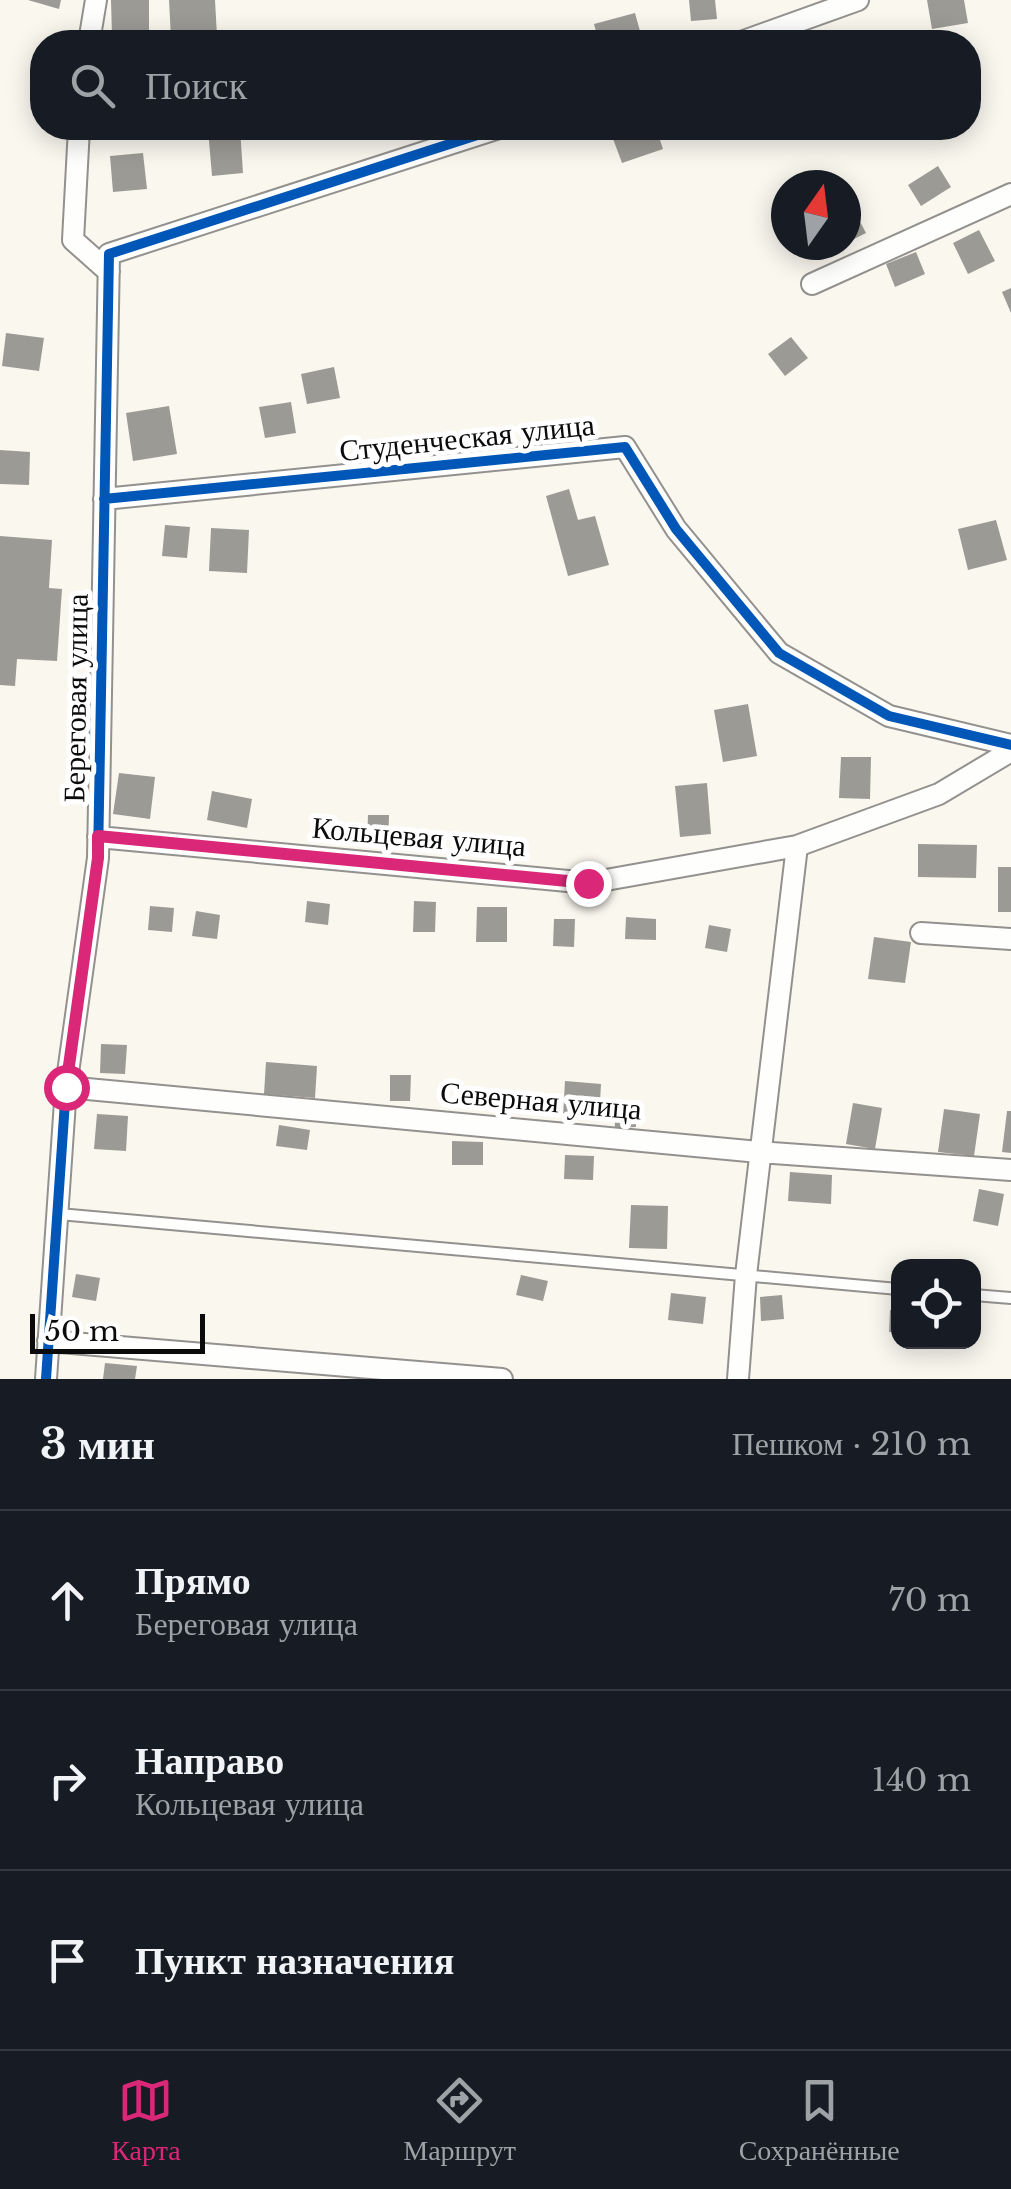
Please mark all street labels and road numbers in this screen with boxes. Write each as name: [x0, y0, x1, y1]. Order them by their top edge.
street label: Студенческая улица: [337, 406, 596, 469]
street label: Береговая улица: [55, 593, 96, 803]
street label: Кольцевая улица: [310, 809, 528, 864]
street label: Северная улица: [439, 1073, 643, 1128]

